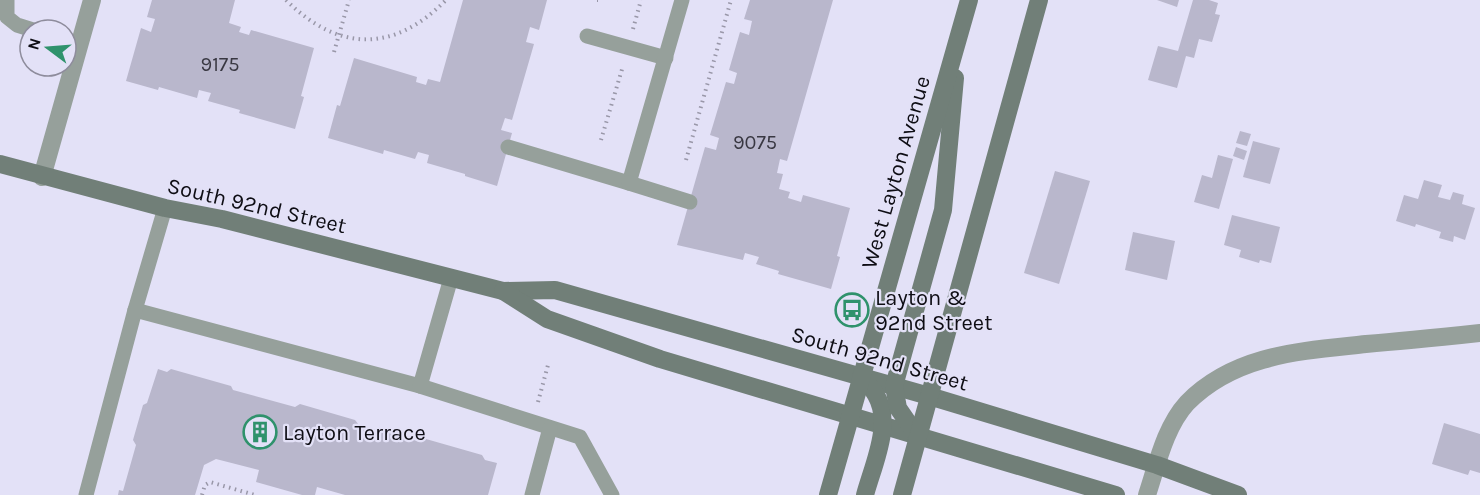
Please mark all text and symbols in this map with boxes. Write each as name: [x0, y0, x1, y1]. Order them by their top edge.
north arrow: [18, 18, 78, 78]
text: N: [23, 36, 45, 52]
house number: 9175: [201, 53, 239, 76]
street label: West Layton Avenue: [856, 73, 936, 272]
house number: 9075: [733, 131, 777, 154]
street label: South 92nd Street: [165, 173, 349, 239]
place label: Layton & 92nd Street: [875, 285, 992, 336]
bus stop icon: Layton & 92nd Street: [834, 292, 870, 328]
street label: South 92nd Street: [788, 321, 971, 397]
building icon: Layton Terrace: [242, 414, 278, 450]
place label: Layton Terrace: [283, 420, 426, 446]

